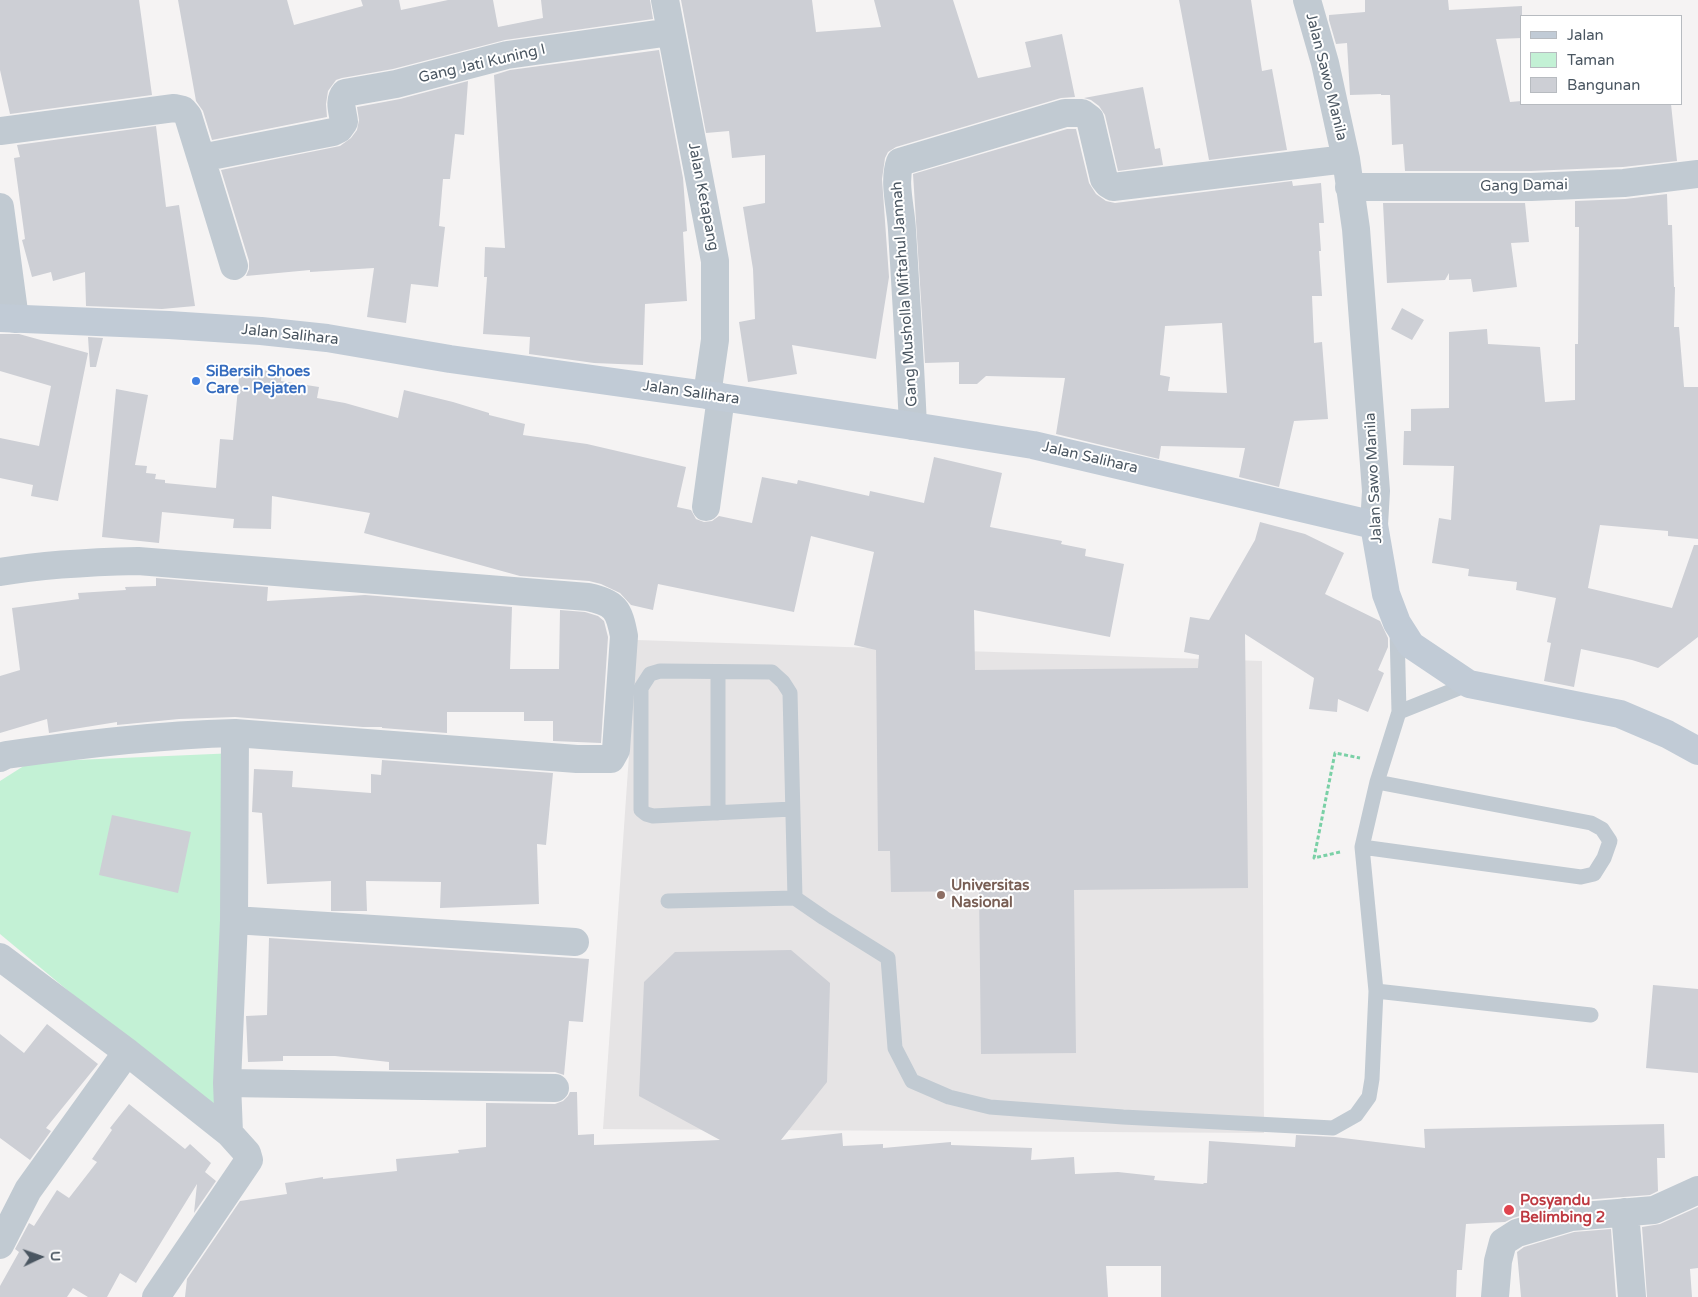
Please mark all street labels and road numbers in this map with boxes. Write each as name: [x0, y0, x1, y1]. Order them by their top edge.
street label: Jalan Sawo Manila: [1301, 11, 1351, 143]
street label: Gang Jati Kuning I: [417, 41, 547, 87]
street label: Jalan Ketapang: [684, 141, 722, 253]
street label: Gang Damai: [1480, 176, 1568, 196]
street label: Gang Musholla Miftahul Jannah: [888, 181, 922, 407]
street label: Jalan Salihara: [241, 321, 339, 349]
street label: Jalan Salihara: [641, 377, 741, 409]
street label: Jalan Sawo Manila: [1362, 412, 1386, 544]
street label: Jalan Salihara: [1040, 438, 1140, 478]

